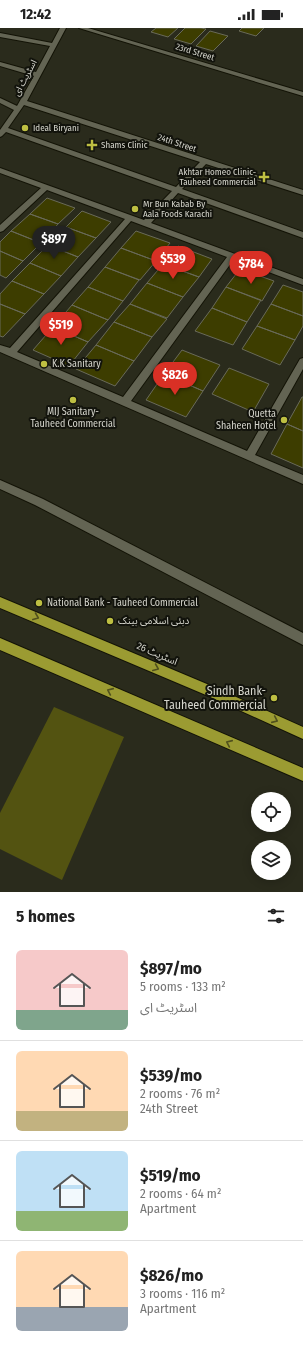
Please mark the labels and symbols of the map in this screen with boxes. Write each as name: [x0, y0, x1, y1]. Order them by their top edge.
street label: 23rd Street: [174, 41, 216, 63]
street label: اسٹریٹ ای: [11, 58, 40, 98]
marker: Ideal Biryani: [20, 123, 30, 133]
place label: Ideal Biryani: [33, 123, 79, 133]
street label: 24th Street: [156, 132, 198, 154]
marker: Shams Clinic: [86, 139, 98, 151]
place label: Shams Clinic: [101, 140, 148, 150]
place label: Akhtar Homeo Clinic- Tauheed Commercial: [178, 167, 257, 187]
marker: Akhtar Homeo Clinic- Tauheed Commercial: [259, 172, 269, 182]
place label: Mr Bun Kabab By Aala Foods Karachi: [143, 199, 212, 219]
marker: Mr Bun Kabab By Aala Foods Karachi: [130, 204, 140, 214]
pin: $897: [30, 226, 78, 260]
pin: $539: [149, 246, 197, 280]
pin: $784: [227, 251, 275, 285]
pin: $519: [37, 312, 85, 346]
place label: K.K Sanitary: [52, 358, 101, 370]
marker: K.K Sanitary: [39, 359, 49, 369]
pin: $826: [151, 362, 199, 396]
marker: MIJ Sanitary- Tauheed Commercial: [68, 395, 78, 405]
place label: MIJ Sanitary- Tauheed Commercial: [30, 406, 116, 430]
place label: Quetta Shaheen Hotel: [216, 408, 276, 432]
marker: Quetta Shaheen Hotel: [279, 415, 289, 425]
place label: National Bank - Tauheed Commercial: [47, 597, 198, 609]
marker: National Bank - Tauheed Commercial: [34, 598, 44, 608]
one-way arrow: [33, 612, 40, 620]
place label: دبئی اسلامی بینک: [118, 615, 190, 627]
marker: دبئی اسلامی بینک: [105, 616, 115, 626]
street label: اسٹریٹ 26: [135, 640, 179, 668]
one-way arrow: [152, 663, 159, 671]
place label: Sindh Bank- Tauheed Commercial: [164, 684, 266, 712]
one-way arrow: [106, 688, 114, 696]
marker: Sindh Bank- Tauheed Commercial: [269, 693, 279, 703]
one-way arrow: [270, 715, 278, 723]
one-way arrow: [225, 740, 233, 748]

